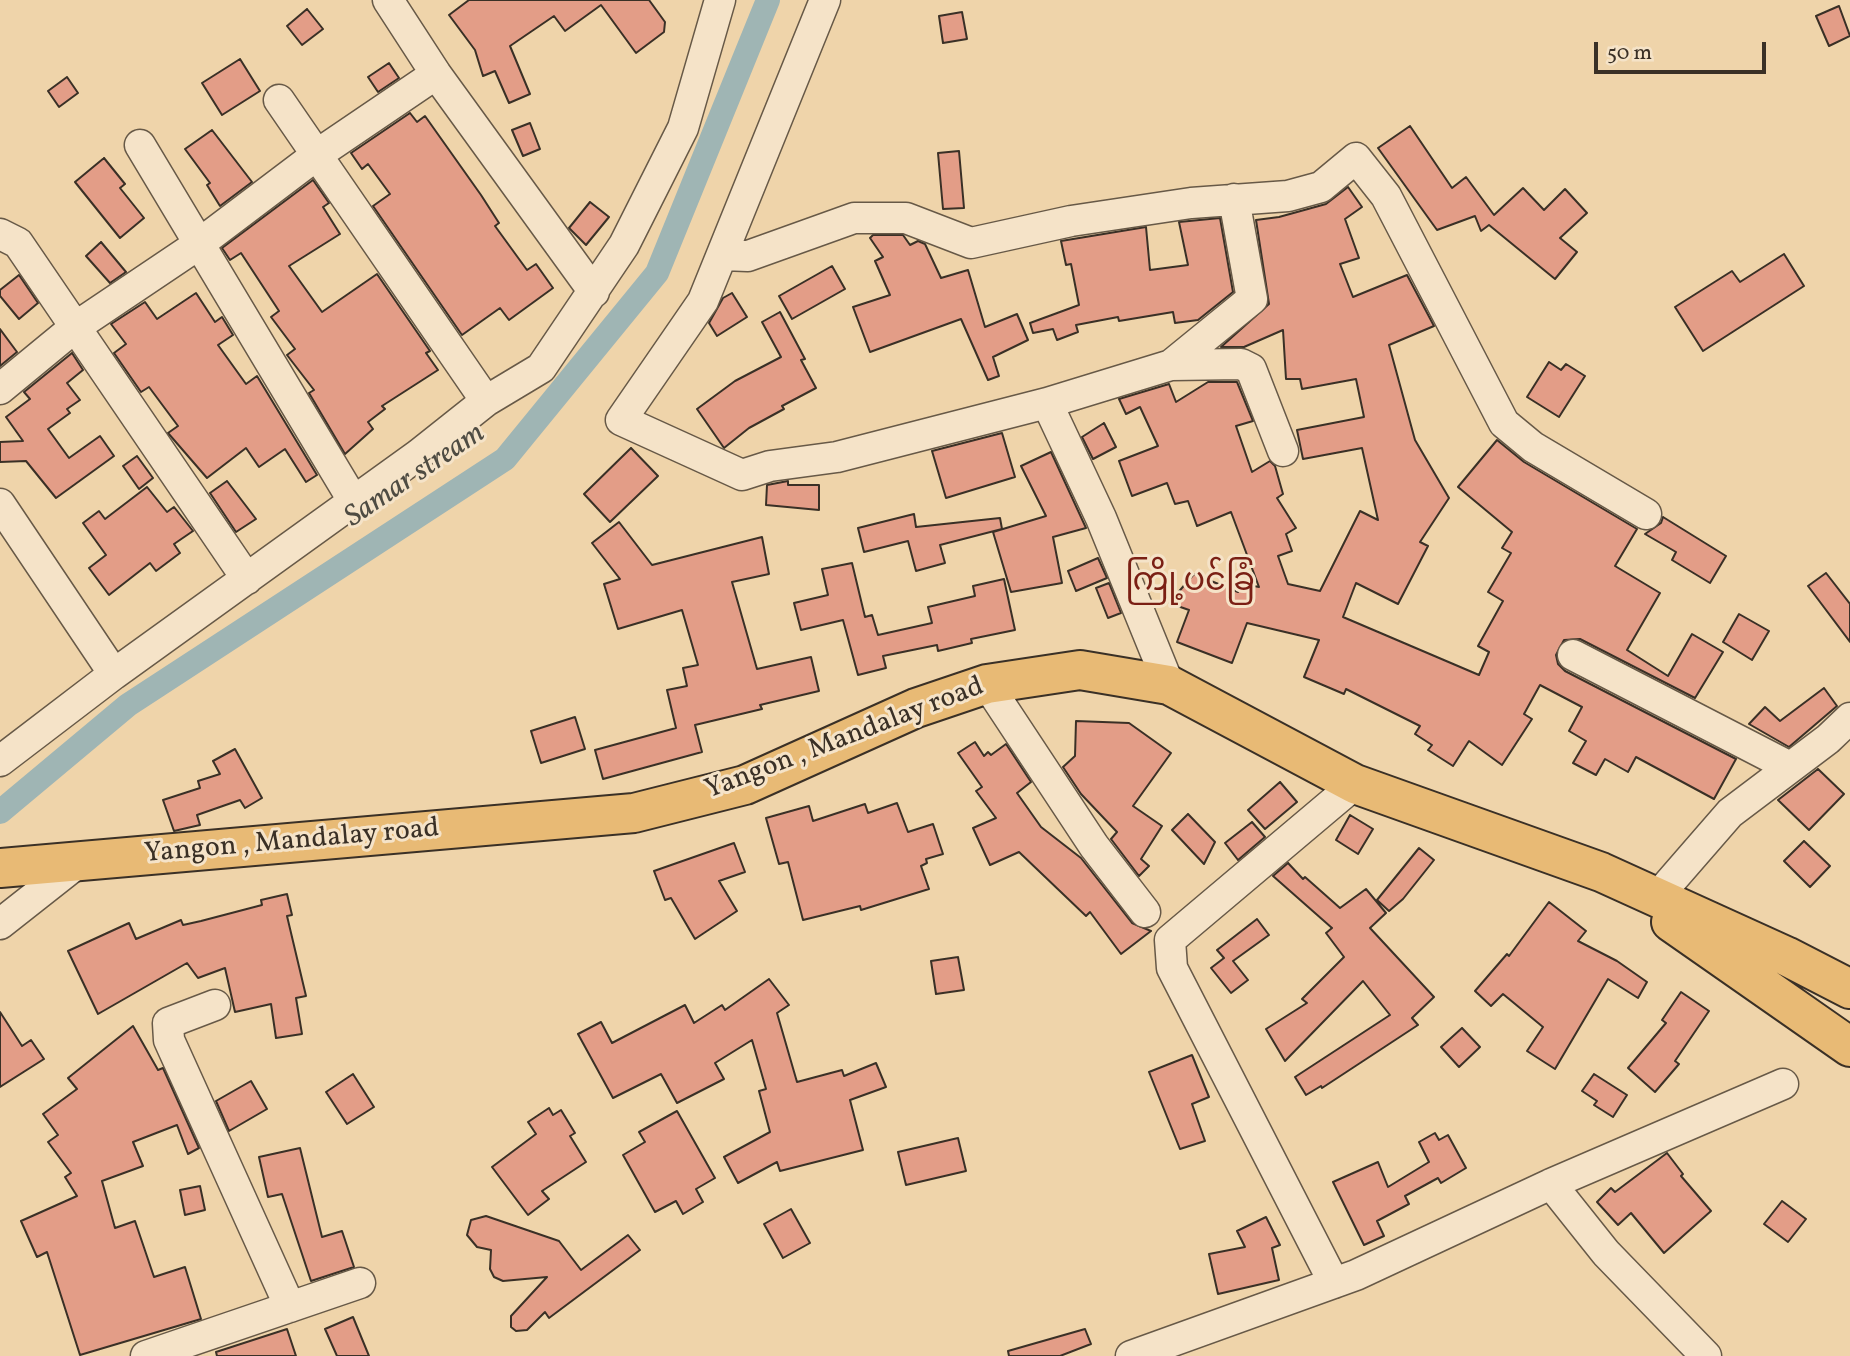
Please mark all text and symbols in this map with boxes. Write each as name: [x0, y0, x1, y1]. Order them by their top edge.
scale bar: [1598, 28, 1770, 72]
text: 50 m: [1607, 39, 1652, 68]
water label: Samar stream: [339, 417, 493, 537]
district label: ကြို့ပင်ခြံ: [1125, 565, 1255, 603]
street label: Yangon , Mandalay road: [701, 671, 989, 809]
street label: Yangon , Mandalay road: [143, 813, 441, 873]

